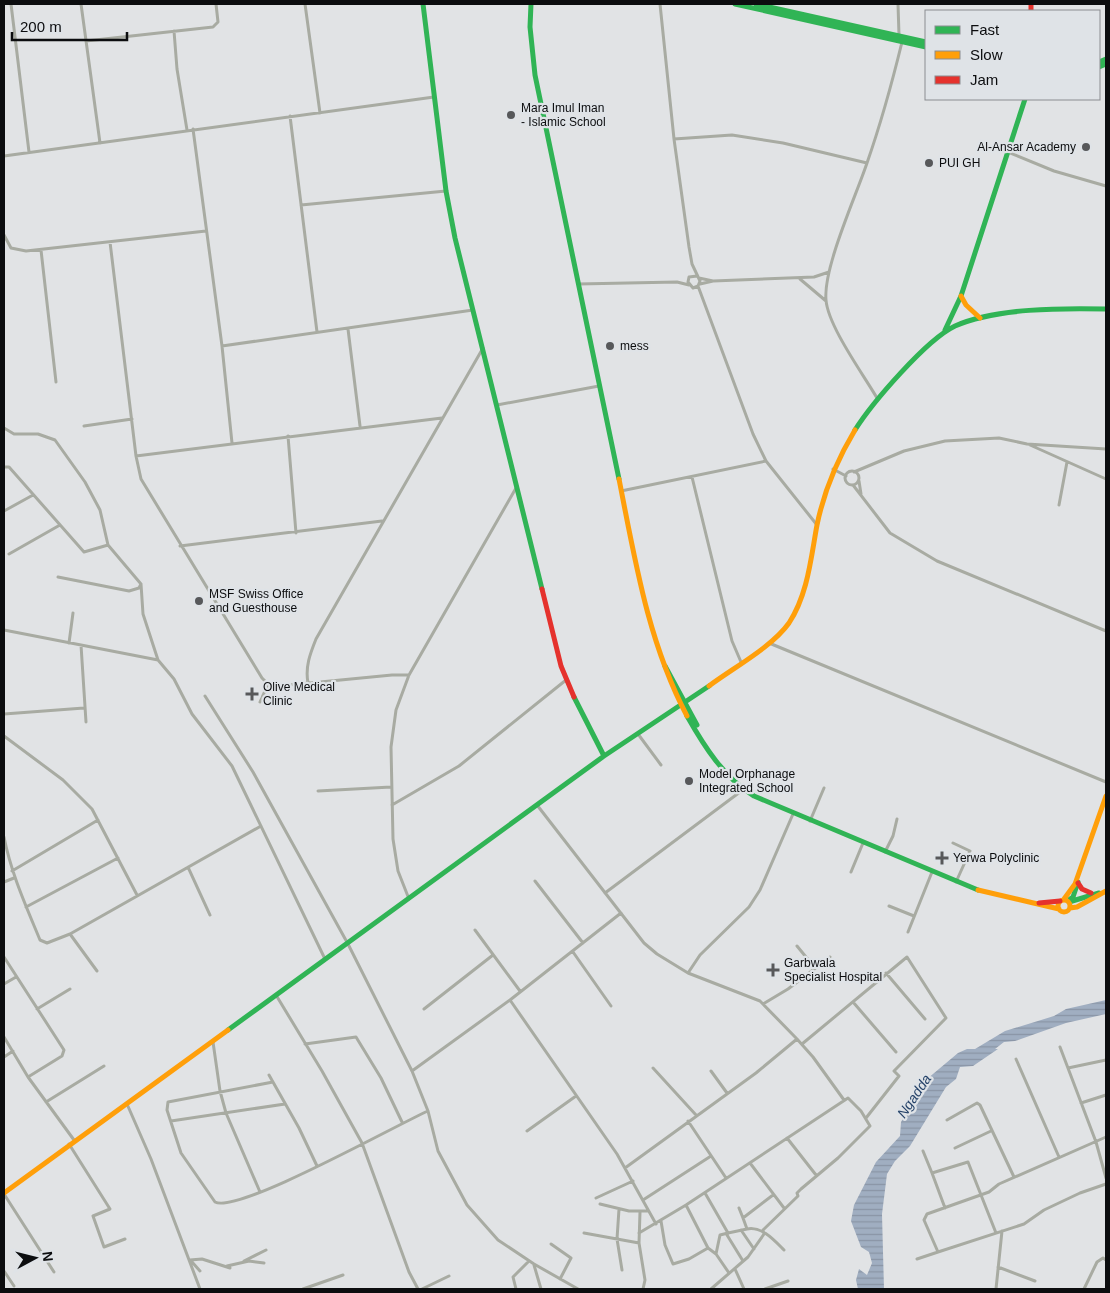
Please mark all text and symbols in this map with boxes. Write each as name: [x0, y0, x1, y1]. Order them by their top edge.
scale bar: [12, 10, 128, 42]
legend: [925, 10, 1100, 100]
text: 200 m: [20, 18, 62, 35]
text: Fast: [970, 21, 1000, 38]
text: Slow: [970, 46, 1003, 63]
text: Jam: [970, 71, 998, 88]
place label: Mara Imul Iman - Islamic School: [521, 101, 606, 129]
marker: Mara Imul Iman - Islamic School: [505, 109, 517, 121]
place label: Al-Ansar Academy: [977, 140, 1076, 154]
marker: Al-Ansar Academy: [1080, 141, 1092, 153]
place label: PUI GH: [939, 156, 980, 170]
marker: PUI GH: [923, 157, 935, 169]
place label: mess: [620, 339, 649, 353]
marker: mess: [604, 340, 616, 352]
place label: MSF Swiss Office and Guesthouse: [209, 587, 304, 615]
marker: MSF Swiss Office and Guesthouse: [193, 595, 205, 607]
place label: Olive Medical Clinic: [263, 680, 335, 708]
marker: Olive Medical Clinic: [245, 687, 259, 701]
place label: Model Orphanage Integrated School: [699, 767, 795, 795]
marker: Model Orphanage Integrated School: [683, 775, 695, 787]
marker: Yerwa Polyclinic: [935, 851, 949, 865]
place label: Yerwa Polyclinic: [953, 851, 1039, 865]
place label: Garbwala Specialist Hospital: [784, 956, 882, 984]
marker: Garbwala Specialist Hospital: [766, 963, 780, 977]
water label: Ngadda: [894, 1071, 934, 1121]
north arrow: [10, 1233, 60, 1283]
text: N: [39, 1250, 56, 1262]

